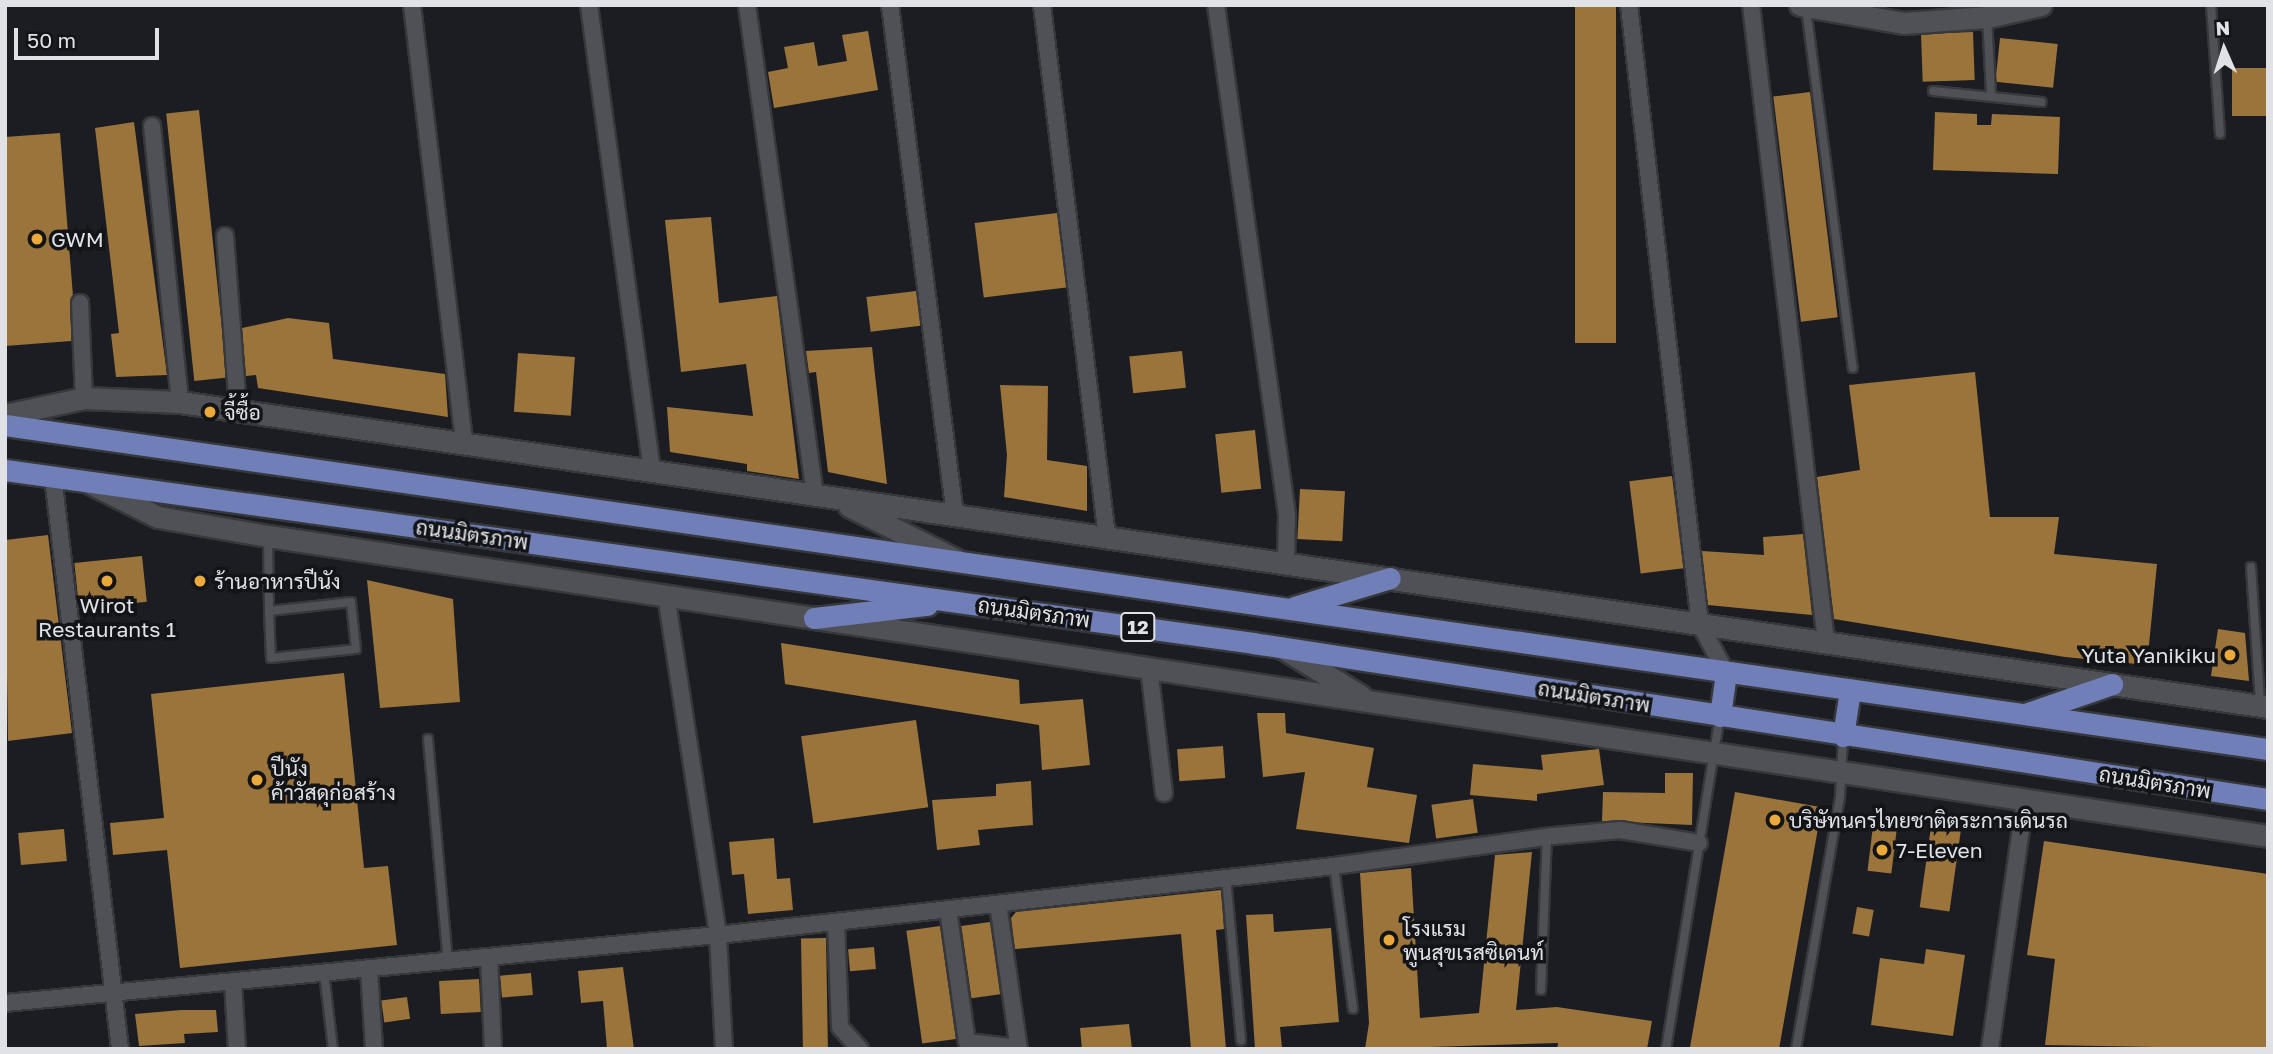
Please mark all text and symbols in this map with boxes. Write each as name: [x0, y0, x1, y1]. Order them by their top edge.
scale bar: [18, 14, 163, 58]
north arrow: [2189, 14, 2259, 84]
text: N: [2215, 16, 2231, 39]
text: 50 m: [27, 27, 76, 53]
place label: GWM: [51, 226, 104, 252]
marker: GWM: [29, 231, 45, 247]
place label: จี้ซื้อ: [224, 399, 261, 425]
marker: จี้ซื้อ: [202, 404, 218, 420]
street label: ถนนมิตรภาพ: [414, 514, 530, 554]
place label: ร้านอาหารปีนัง: [214, 568, 341, 594]
marker: Wirot Restaurants 1: [99, 573, 115, 589]
marker: ร้านอาหารปีนัง: [192, 573, 208, 589]
place label: Wirot Restaurants 1: [38, 592, 176, 642]
street label: ถนนมิตรภาพ: [976, 592, 1092, 632]
road number: 12: [1119, 612, 1157, 642]
place label: Yuta Yanikiku: [2081, 642, 2216, 668]
marker: Yuta Yanikiku: [2222, 647, 2238, 663]
street label: ถนนมิตรภาพ: [1536, 675, 1652, 717]
place label: ปีนัง ค้าวัสดุก่อสร้าง: [271, 755, 396, 805]
street label: ถนนมิตรภาพ: [2097, 761, 2213, 803]
marker: ปีนัง ค้าวัสดุก่อสร้าง: [249, 772, 265, 788]
place label: บริษัทนครไทยชาติตระการเดินรถ: [1789, 807, 2068, 833]
marker: บริษัทนครไทยชาติตระการเดินรถ: [1767, 812, 1783, 828]
place label: 7-Eleven: [1896, 837, 1983, 863]
marker: 7-Eleven: [1874, 842, 1890, 858]
place label: โรงแรม พูนสุขเรสซิเดนท์: [1403, 915, 1544, 965]
marker: โรงแรม พูนสุขเรสซิเดนท์: [1381, 932, 1397, 948]

